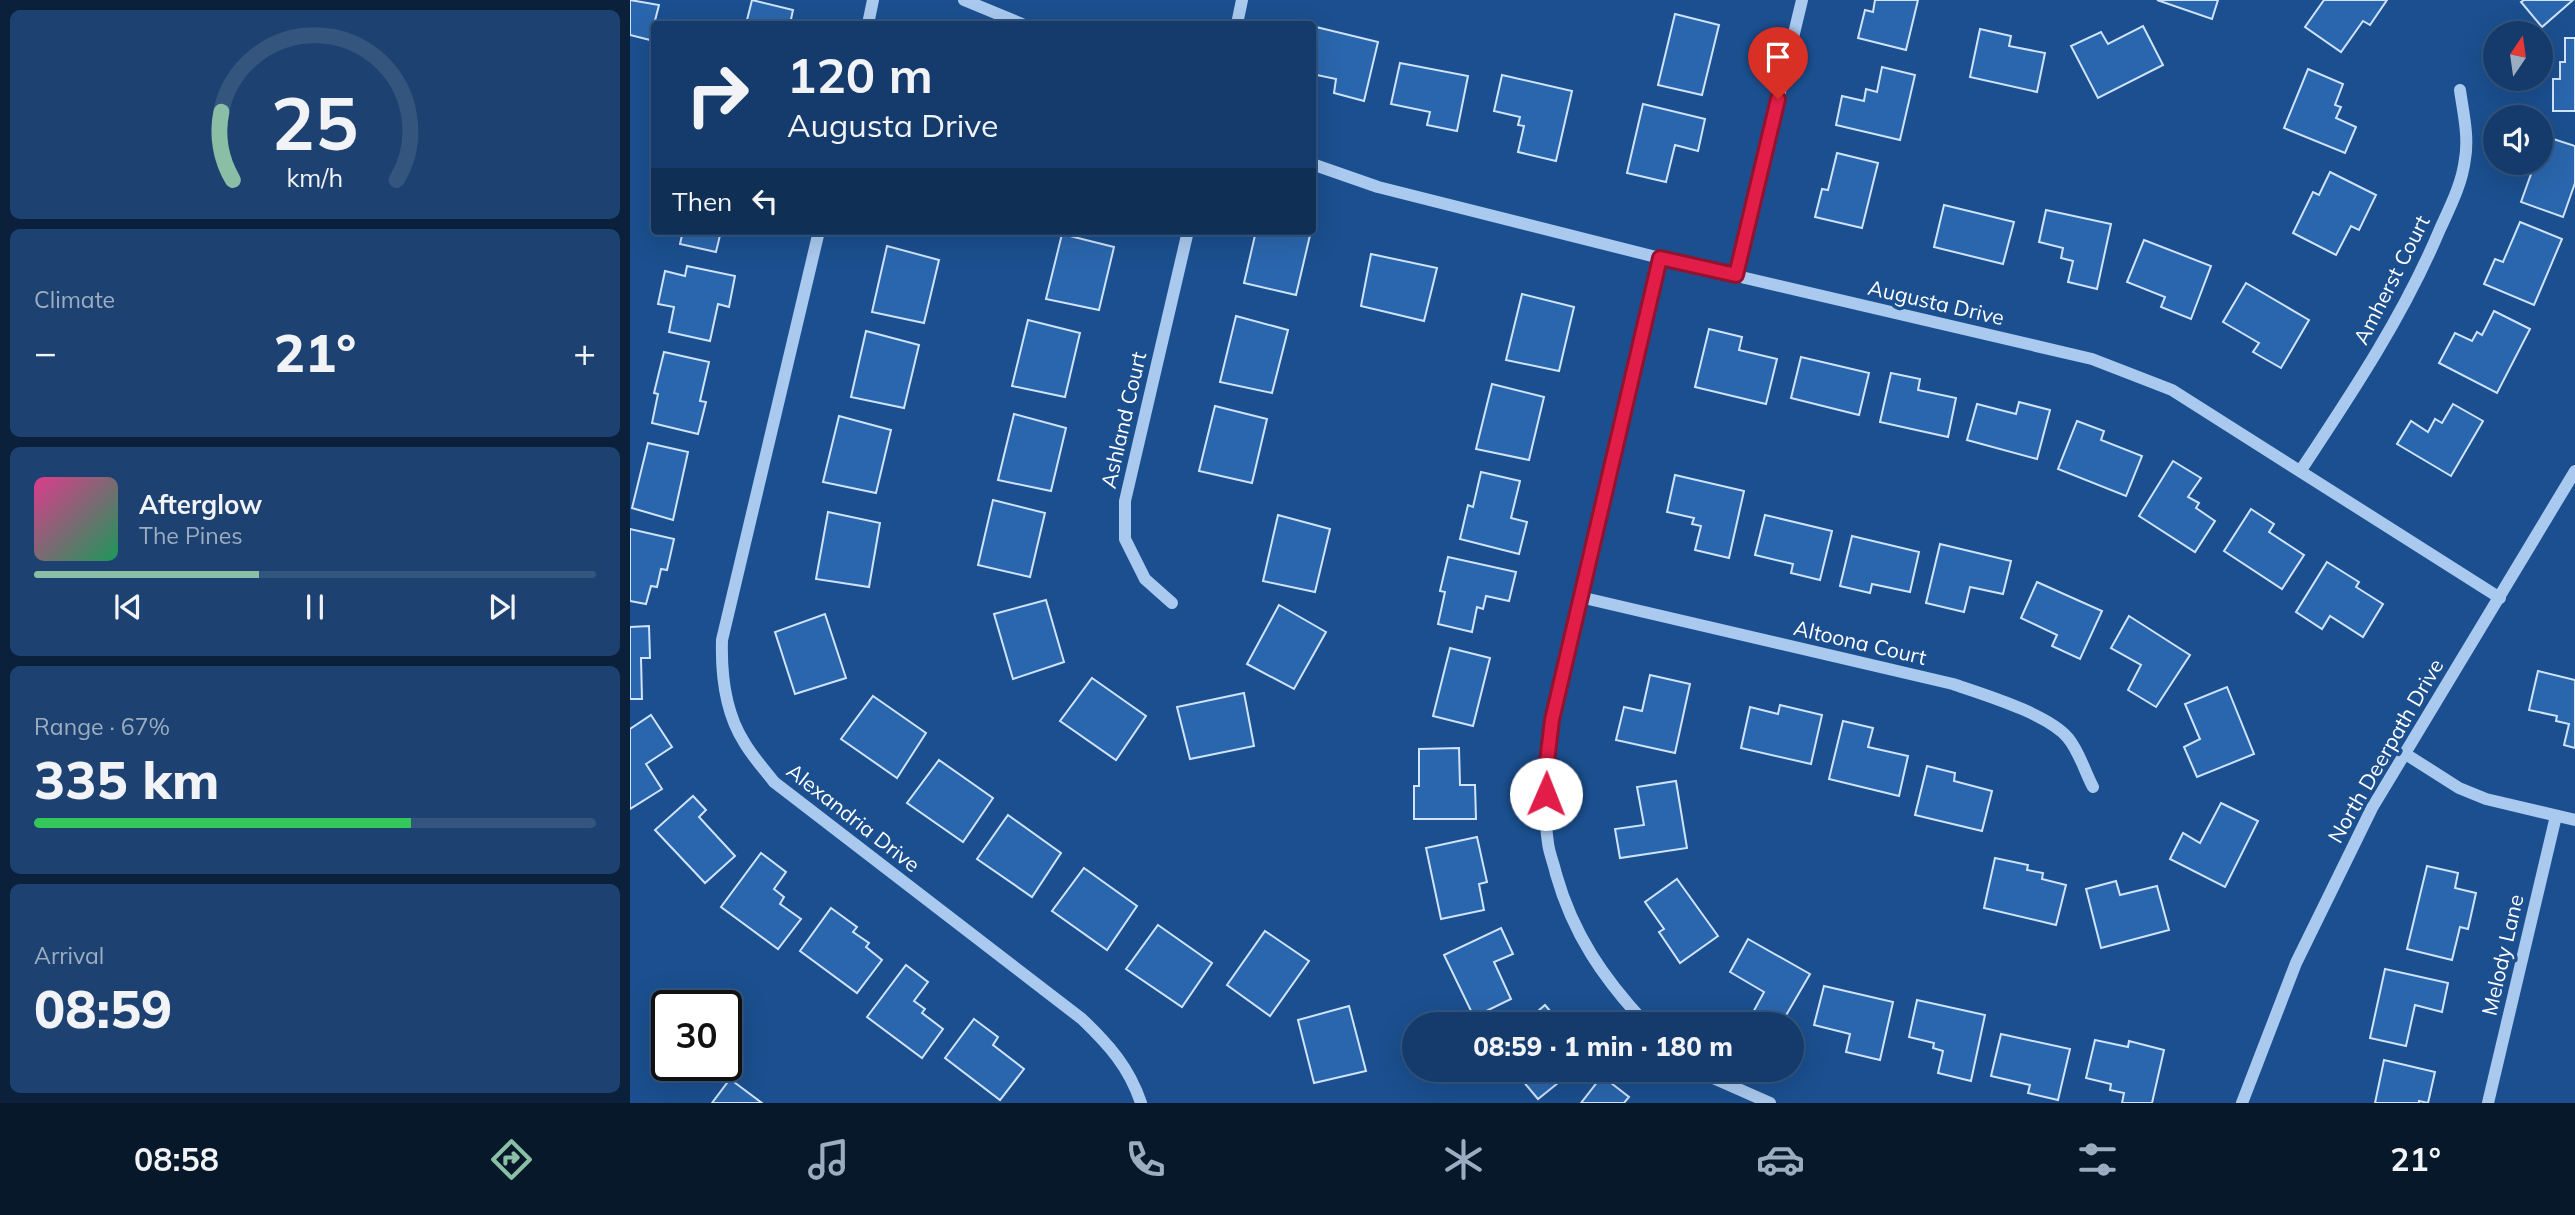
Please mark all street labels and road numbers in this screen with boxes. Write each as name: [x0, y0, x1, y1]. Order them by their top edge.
street label: Amherst Court: [2347, 211, 2435, 349]
street label: Augusta Drive: [1866, 274, 2007, 330]
street label: Ashland Court: [1095, 349, 1151, 491]
street label: Altoona Court: [1791, 614, 1929, 670]
street label: North Deerpath Drive: [2322, 654, 2448, 847]
street label: Alexandria Drive: [782, 757, 925, 877]
street label: Melody Lane: [2475, 892, 2529, 1018]

